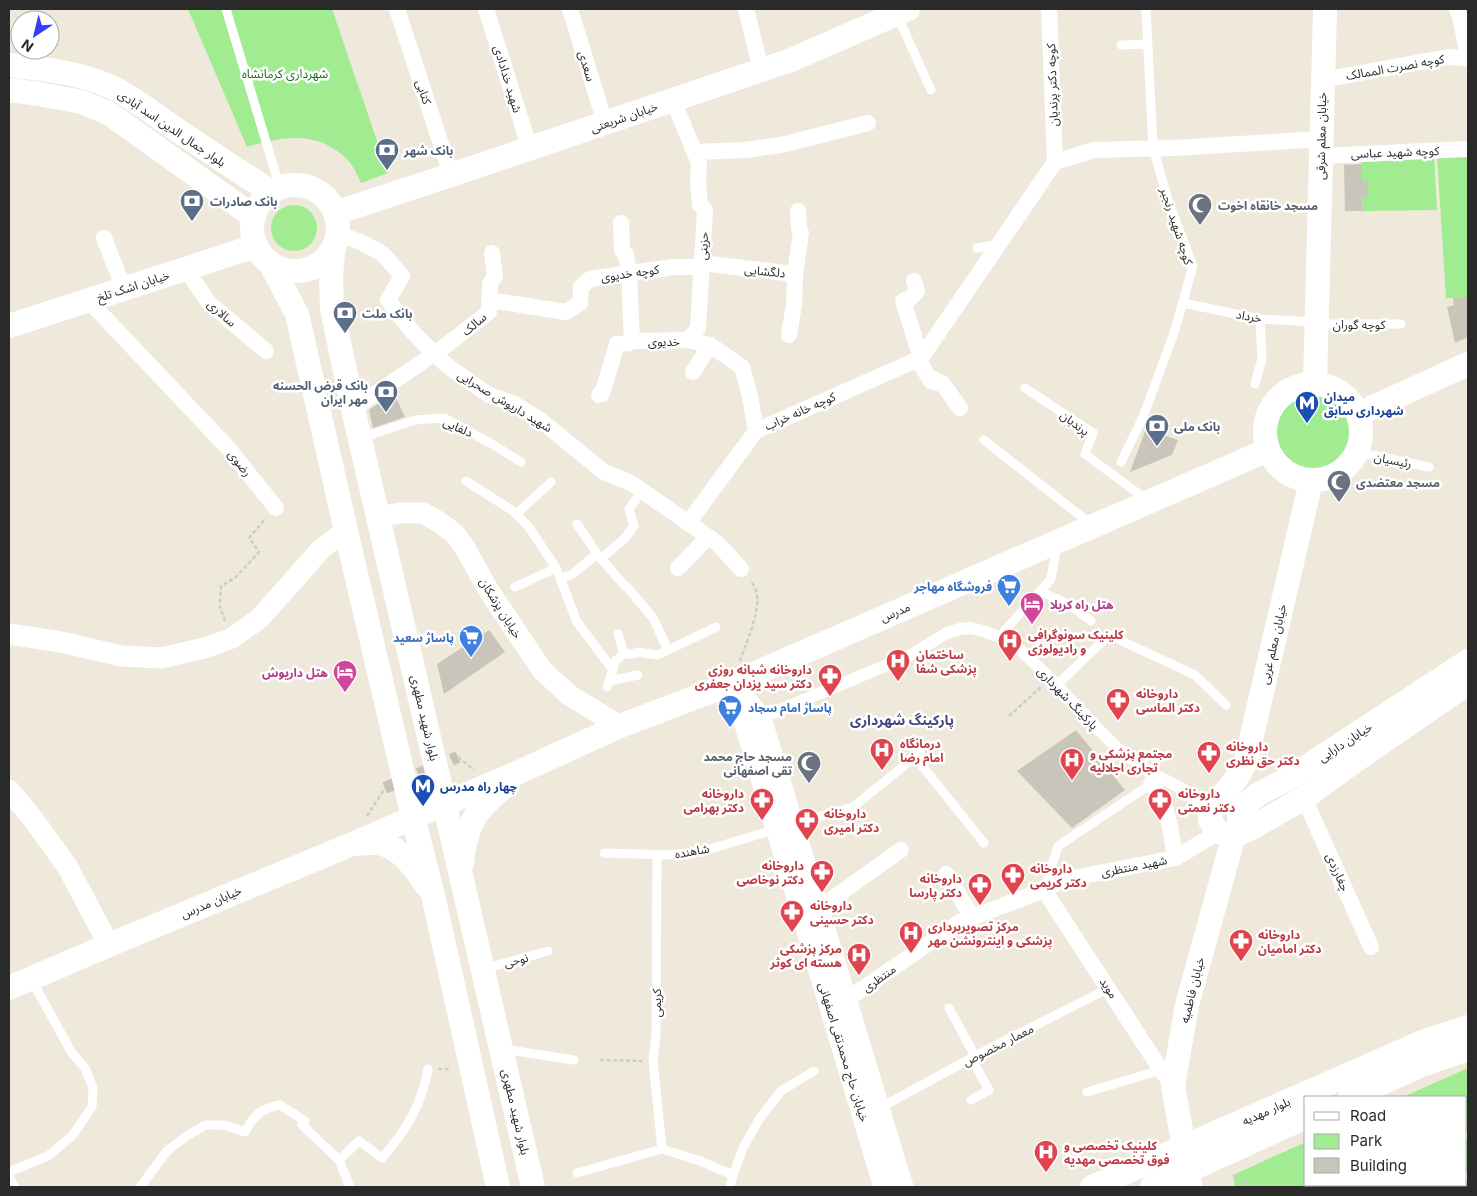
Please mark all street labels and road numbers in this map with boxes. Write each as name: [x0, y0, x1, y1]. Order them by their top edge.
street label: کوچه دکتر پرندیان: [1043, 42, 1062, 127]
street label: شهید خدادادی: [491, 44, 525, 114]
street label: سعدی: [575, 49, 599, 83]
street label: کوچه نصرت الممالک: [1345, 51, 1447, 84]
street label: کتابی: [413, 78, 435, 107]
street label: بلوار جمال الدین اسد آبادی: [115, 86, 229, 170]
street label: خیابان معلم شرقی: [1313, 92, 1331, 180]
street label: خیابان شریعتی: [588, 98, 660, 136]
street label: کوچه شهید عباسی: [1351, 143, 1441, 162]
street label: کوچه شهید رنجبر: [1156, 184, 1197, 268]
street label: حزینی: [695, 232, 711, 260]
street label: کوچه خدیوی: [600, 261, 661, 286]
street label: دلگشایی: [744, 261, 786, 281]
street label: خیابان اشک تلخ: [95, 267, 172, 307]
street label: سالاری: [205, 296, 239, 330]
street label: خرداد: [1235, 306, 1263, 326]
street label: سالک: [459, 309, 489, 339]
street label: کوچه گوران: [1333, 317, 1386, 333]
street label: خدیوی: [648, 334, 680, 349]
street label: شهید داریوش صحرایی: [455, 367, 555, 435]
street label: کوچه خانه خراب: [762, 388, 839, 434]
street label: پرندبان: [1057, 407, 1093, 440]
street label: دلفایی: [441, 414, 475, 440]
street label: رضوی: [225, 447, 255, 479]
street label: رئیسیان: [1373, 449, 1413, 471]
street label: خیابان پزشکان: [476, 575, 526, 642]
street label: مدرس: [878, 599, 912, 625]
street label: خیابان معلم غربی: [1256, 602, 1291, 686]
street label: پارکینگ شهرداری: [1033, 663, 1102, 733]
street label: بلوار شهید مطهری: [408, 674, 442, 762]
street label: خیابان دارایی: [1315, 719, 1375, 765]
street label: شاهنده: [673, 841, 711, 861]
street label: چغارزدی: [1322, 851, 1353, 894]
street label: شهید منتظری: [1100, 852, 1168, 880]
street label: خیابان مدرس: [178, 882, 244, 922]
street label: نوحی: [502, 950, 530, 970]
street label: خیابان فاطمیه: [1177, 955, 1208, 1025]
street label: منتظری: [859, 961, 899, 995]
street label: موید: [1097, 975, 1121, 1001]
street label: خیابان حاج محمدتقی اصفهانی: [814, 980, 872, 1124]
street label: کریمی: [649, 988, 664, 1017]
street label: معمار مخصوص: [960, 1021, 1036, 1069]
street label: بلوار شهید مطهری: [499, 1068, 533, 1156]
street label: بلوار مهدیه: [1240, 1094, 1293, 1128]

